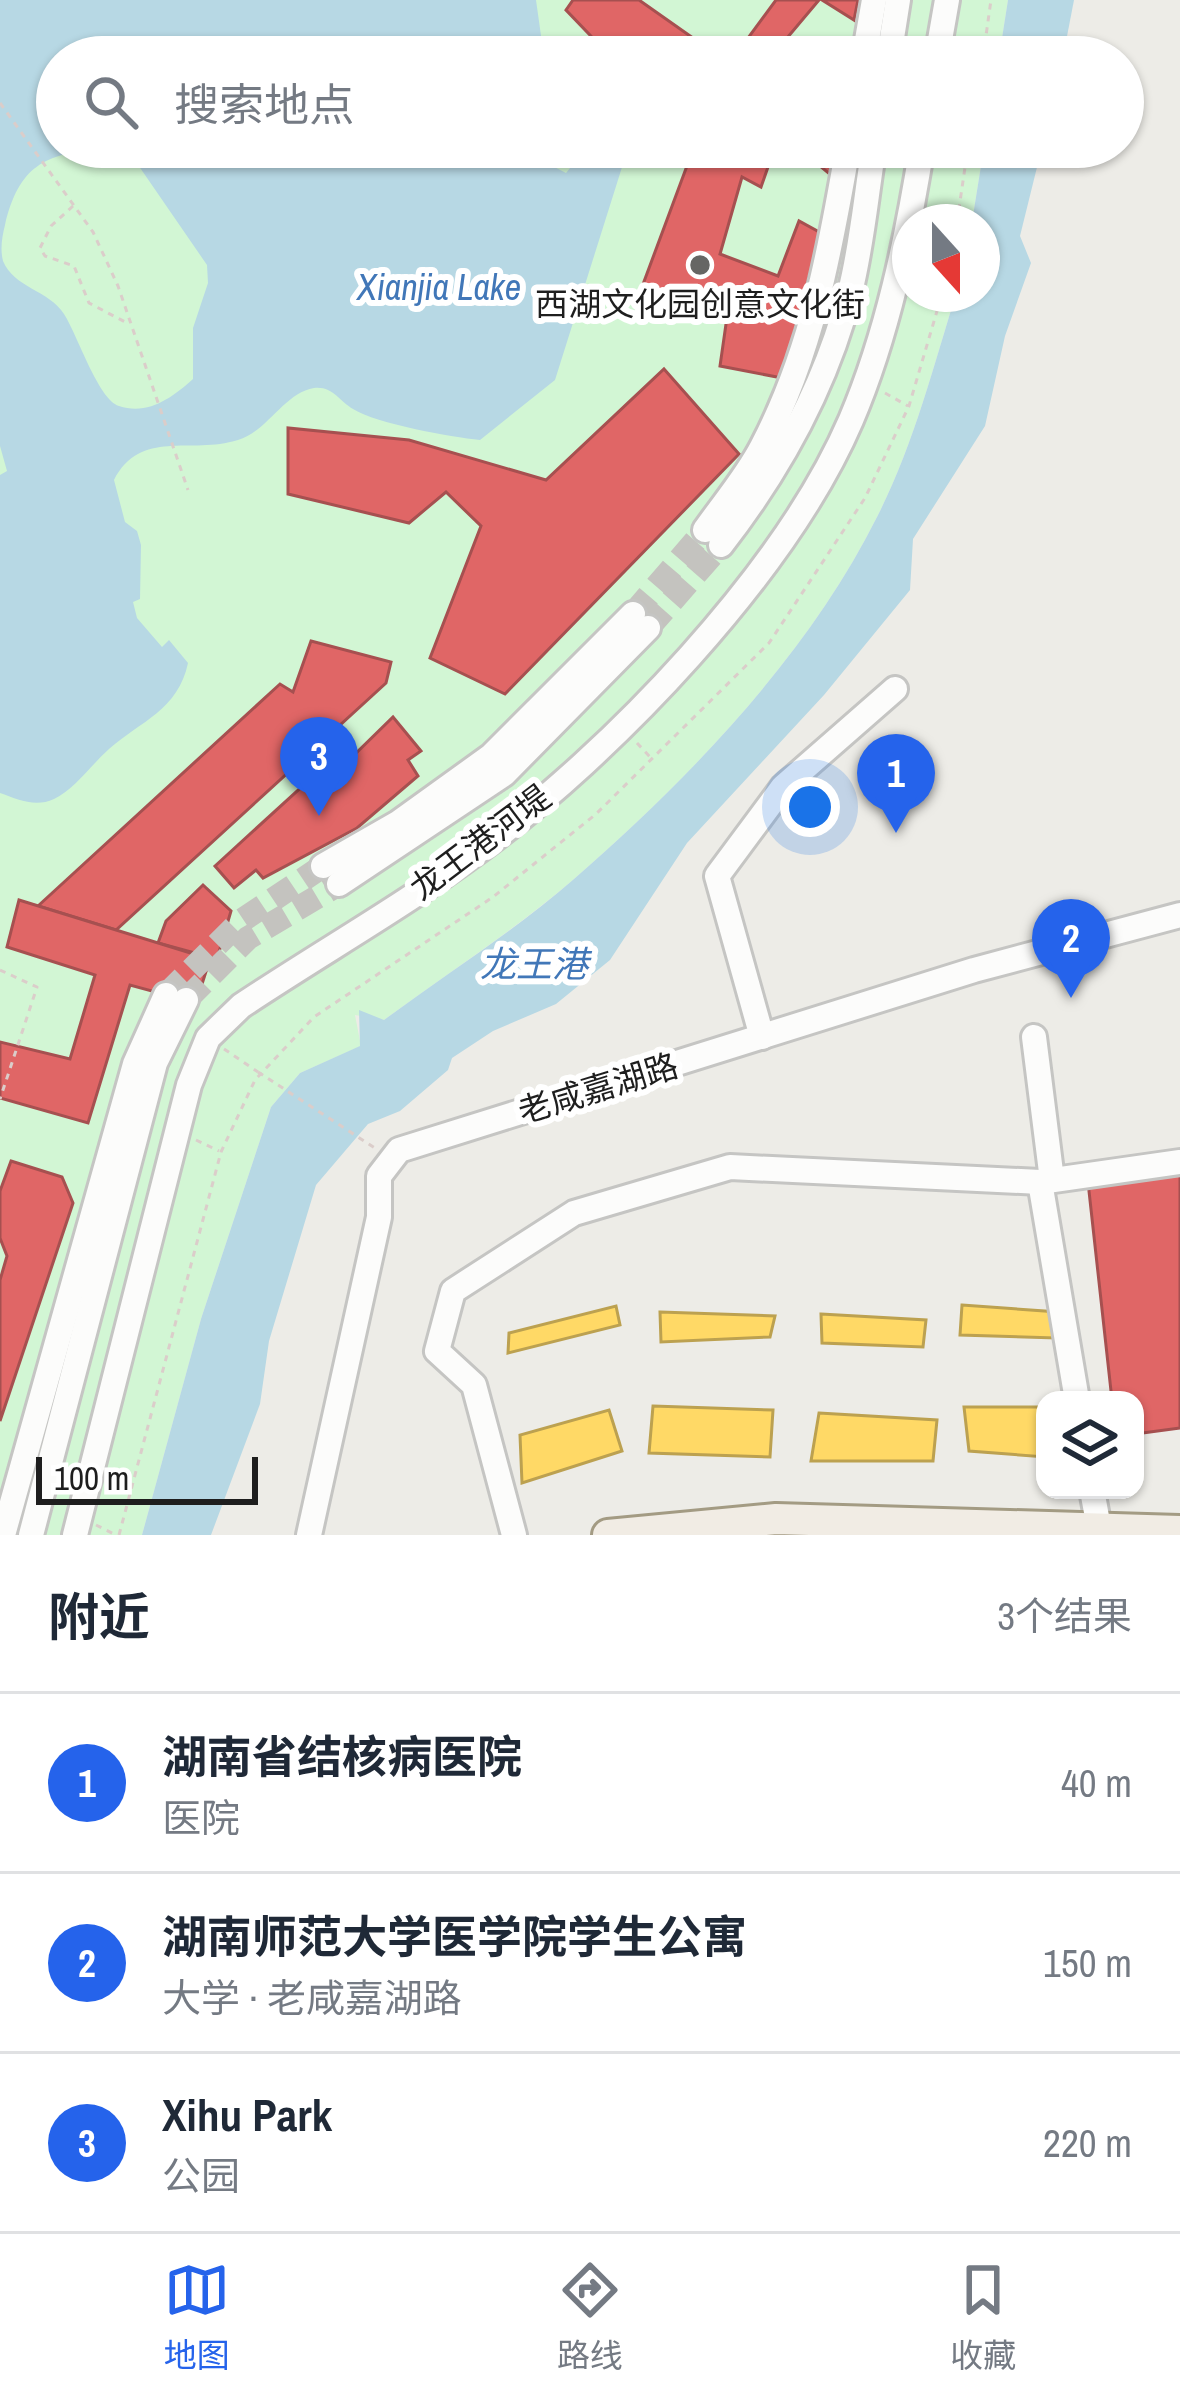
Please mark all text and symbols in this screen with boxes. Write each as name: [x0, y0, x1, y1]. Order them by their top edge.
search box: [36, 36, 1144, 168]
icon: search: [78, 69, 144, 135]
text: 搜索地点: [174, 74, 354, 135]
north arrow: [892, 204, 1000, 312]
marker: 西湖文化园创意文化街: [687, 252, 713, 278]
water label: Xianjia Lake: [355, 263, 521, 311]
place label: 西湖文化园创意文化街: [535, 282, 865, 326]
pin: 3: [280, 717, 358, 816]
pin: 1: [857, 734, 935, 833]
street label: 龙王港河堤: [401, 775, 559, 909]
your location: [780, 777, 840, 837]
pin: 2: [1032, 899, 1110, 998]
water label: 龙王港: [480, 940, 593, 988]
street label: 老咸嘉湖路: [513, 1043, 683, 1133]
map controls: [1036, 1391, 1144, 1499]
button: layers: [1036, 1391, 1144, 1499]
scale bar: [36, 1451, 258, 1504]
text: 100 m: [54, 1456, 129, 1500]
text: 附近: [48, 1582, 150, 1651]
text: 3个结果: [997, 1590, 1132, 1642]
text: 湖南省结核病医院: [162, 1726, 522, 1787]
text: 1: [78, 1757, 96, 1809]
text: 40 m: [1061, 1757, 1132, 1809]
text: 医院: [162, 1792, 240, 1844]
text: 湖南师范大学医学院学生公寓: [162, 1906, 747, 1967]
text: 2: [78, 1937, 96, 1989]
text: 150 m: [1043, 1937, 1132, 1989]
text: 大学 · 老咸嘉湖路: [162, 1972, 462, 2024]
text: Xihu Park: [162, 2084, 332, 2145]
text: 3: [78, 2117, 96, 2169]
text: 220 m: [1043, 2117, 1132, 2169]
text: 公园: [162, 2150, 240, 2202]
tab: 地图: [164, 2257, 230, 2377]
tab: 路线: [557, 2257, 623, 2377]
tab: 收藏: [950, 2257, 1016, 2377]

